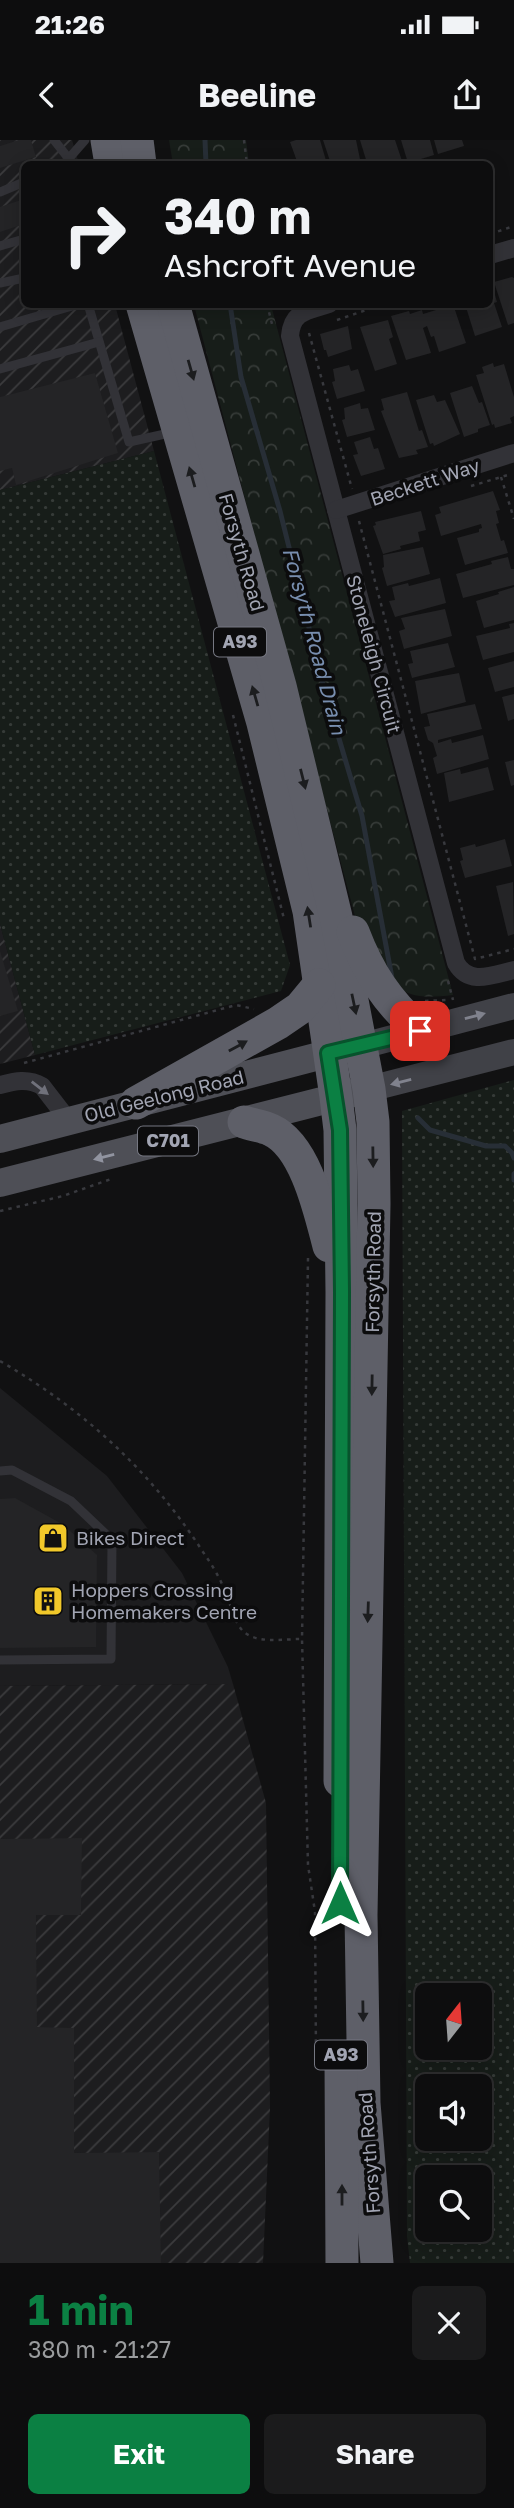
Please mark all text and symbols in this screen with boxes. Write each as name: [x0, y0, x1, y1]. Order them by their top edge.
text: 21:26: [35, 9, 105, 40]
icon: back: [28, 76, 66, 114]
text: Beeline: [198, 76, 316, 114]
icon: share: [448, 76, 486, 114]
text: 340 m: [164, 186, 312, 245]
icon: right: [49, 189, 140, 280]
text: Ashcroft Avenue: [164, 246, 416, 284]
one-way arrow: [186, 360, 197, 382]
street label: Beckett Way: [367, 453, 483, 510]
one-way arrow: [187, 467, 197, 488]
street label: Forsyth Road: [215, 490, 270, 614]
water label: Forsyth Road Drain: [277, 544, 353, 738]
street label: Stoneleigh Circuit: [342, 572, 407, 736]
road number: A93: [214, 628, 266, 656]
one-way arrow: [250, 685, 260, 706]
one-way arrow: [297, 768, 308, 790]
one-way arrow: [303, 906, 314, 928]
one-way arrow: [348, 993, 359, 1015]
pin: [390, 1001, 450, 1061]
one-way arrow: [464, 1010, 486, 1021]
icon: arrive: [401, 1012, 439, 1050]
one-way arrow: [228, 1040, 248, 1052]
street label: Old Geelong Road: [82, 1065, 246, 1126]
one-way arrow: [389, 1077, 411, 1088]
one-way arrow: [31, 1081, 49, 1096]
road number: C701: [138, 1126, 198, 1156]
one-way arrow: [368, 1146, 379, 1168]
one-way arrow: [93, 1152, 115, 1163]
street label: Forsyth Road: [360, 1211, 385, 1333]
one-way arrow: [366, 1374, 377, 1396]
shop icon: Bikes Direct: [36, 1521, 70, 1555]
place label: Bikes Direct: [76, 1526, 185, 1549]
place label: Hoppers Crossing Homemakers Centre: [71, 1578, 257, 1623]
building icon: Hoppers Crossing Homemakers Centre: [31, 1584, 65, 1618]
one-way arrow: [362, 1601, 374, 1623]
position arrow: [303, 1866, 377, 1940]
north arrow: [415, 1983, 492, 2060]
map controls: [415, 1983, 492, 2242]
one-way arrow: [357, 2000, 369, 2022]
road number: A93: [315, 2040, 367, 2069]
button: sound: [415, 2074, 492, 2151]
street label: Forsyth Road: [353, 2091, 384, 2215]
button: search: [415, 2165, 492, 2242]
one-way arrow: [336, 2184, 348, 2206]
text: 1 min: [28, 2284, 134, 2334]
button: close: [412, 2286, 486, 2360]
text: 380 m · 21:27: [28, 2335, 171, 2363]
button: Exit: [28, 2414, 250, 2494]
button: Share: [264, 2414, 486, 2494]

